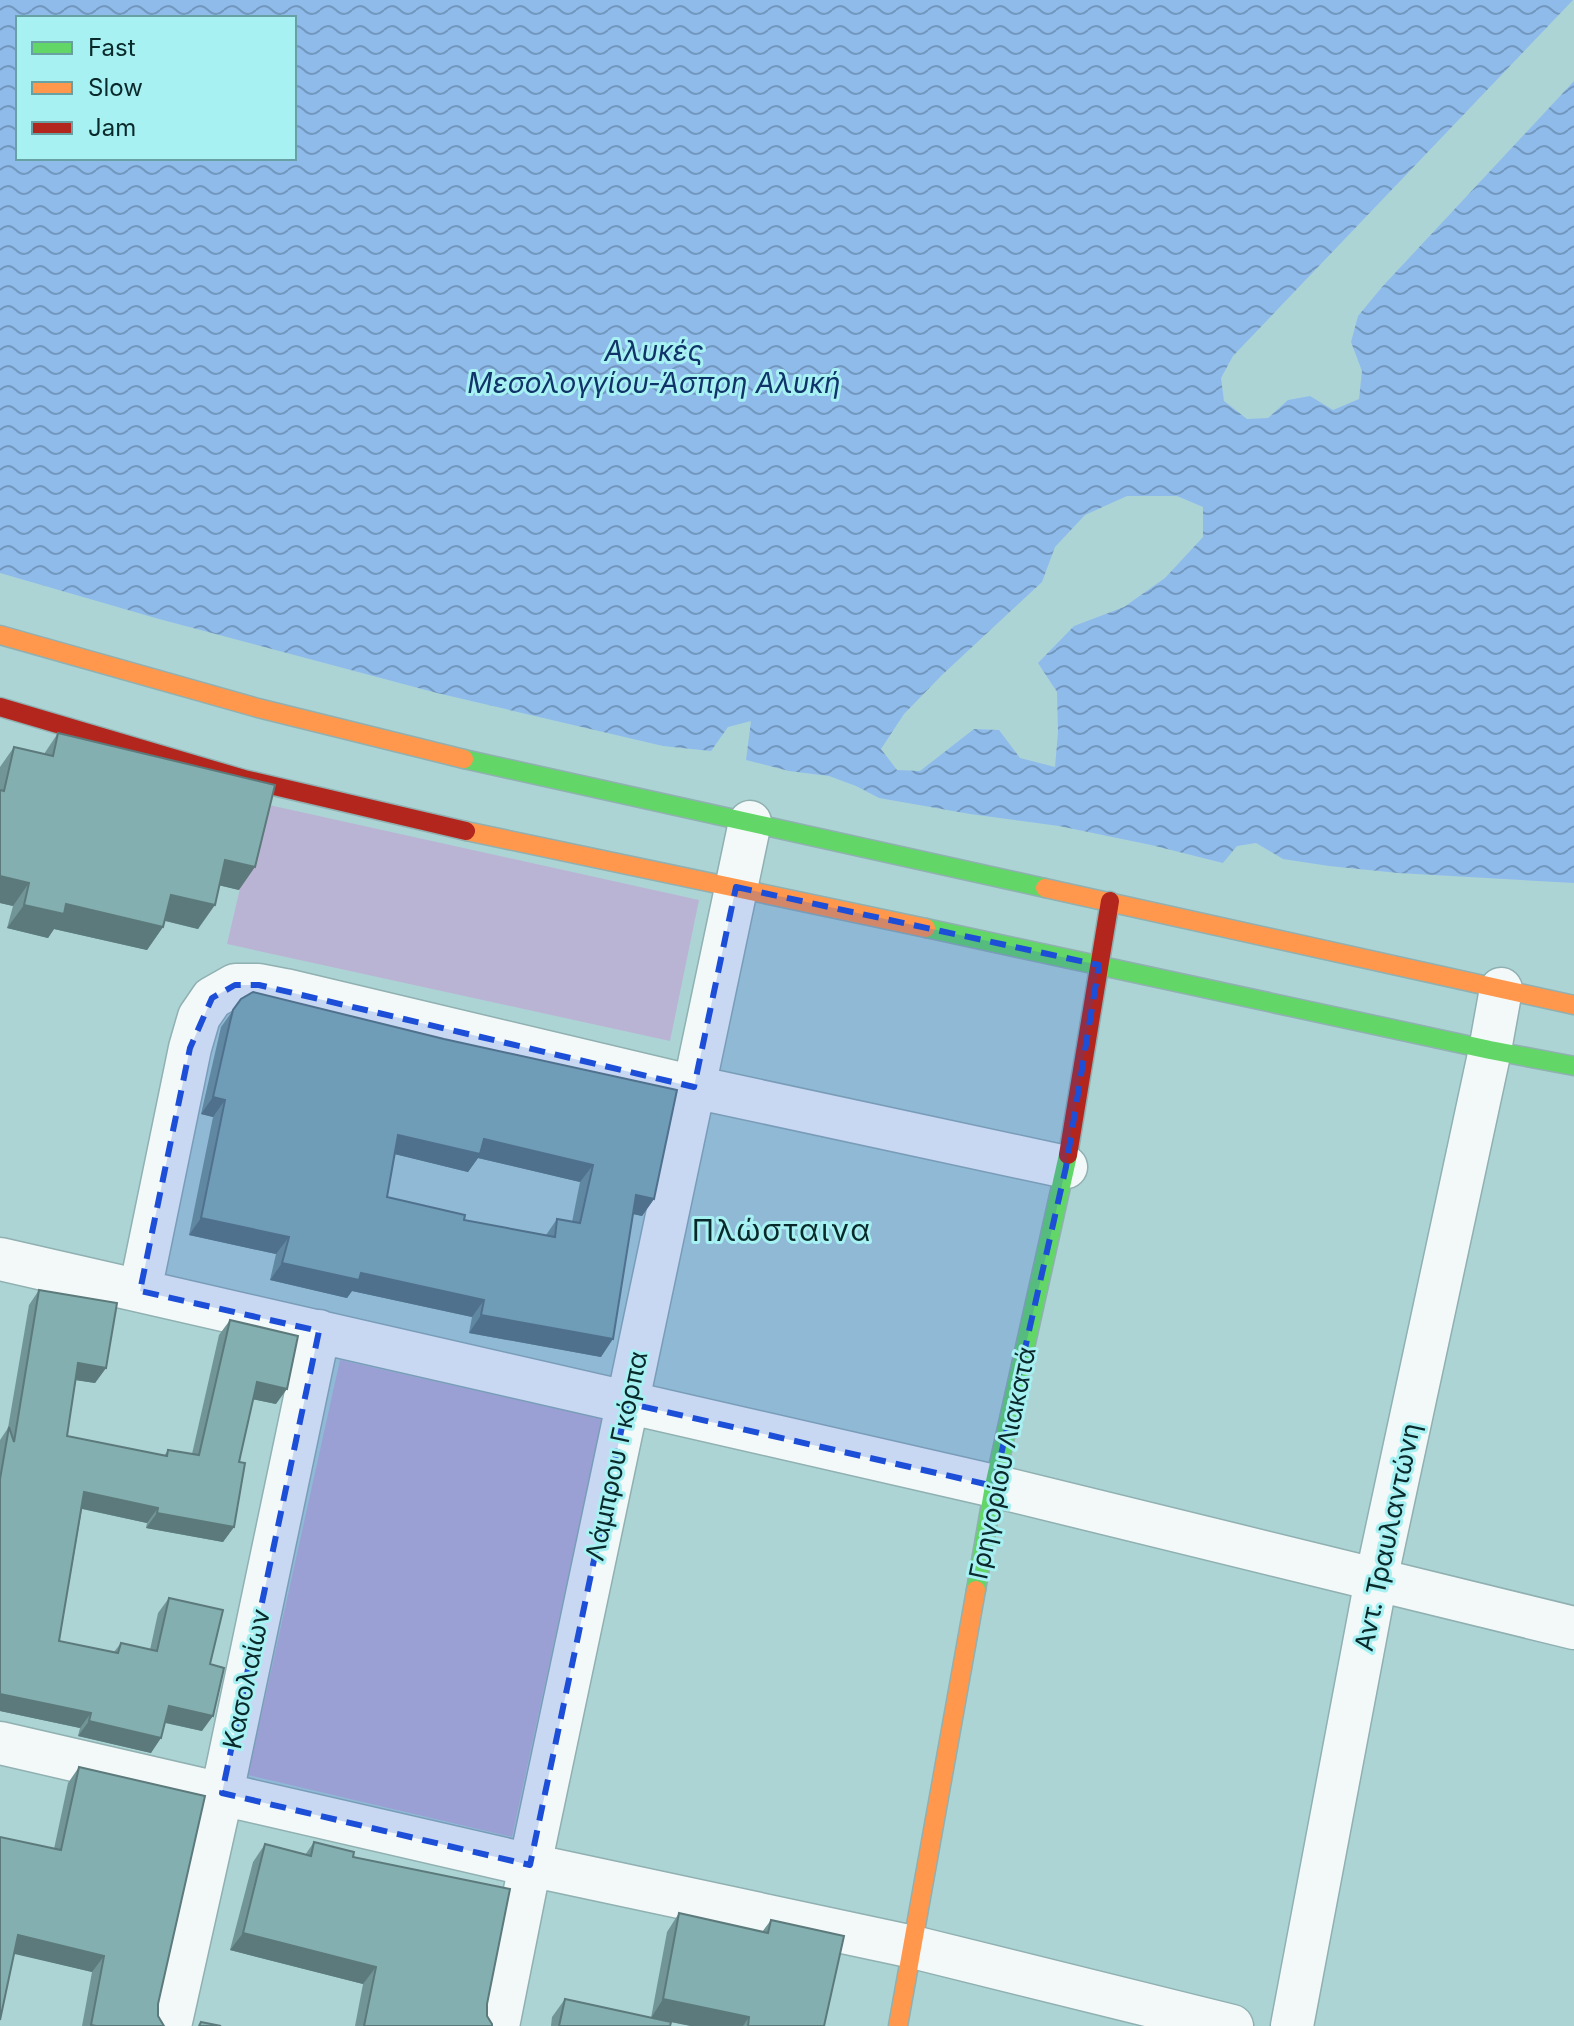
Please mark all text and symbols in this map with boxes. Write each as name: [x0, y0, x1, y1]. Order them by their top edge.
legend: [16, 16, 296, 160]
text: Fast: [88, 33, 136, 62]
text: Slow: [88, 73, 143, 102]
text: Jam: [88, 113, 136, 142]
water label: Αλυκές Μεσολογγίου-Άσπρη Αλυκή: [467, 334, 841, 400]
district label: Πλώσταινα: [692, 1212, 872, 1248]
street label: Γρηγορίου Λιακατά: [962, 1344, 1042, 1582]
street label: Λάμπρου Γκόρπα: [579, 1348, 653, 1564]
street label: Αντ. Τραυλαντώνη: [1348, 1420, 1426, 1654]
street label: Κασολαίων: [216, 1606, 276, 1752]

